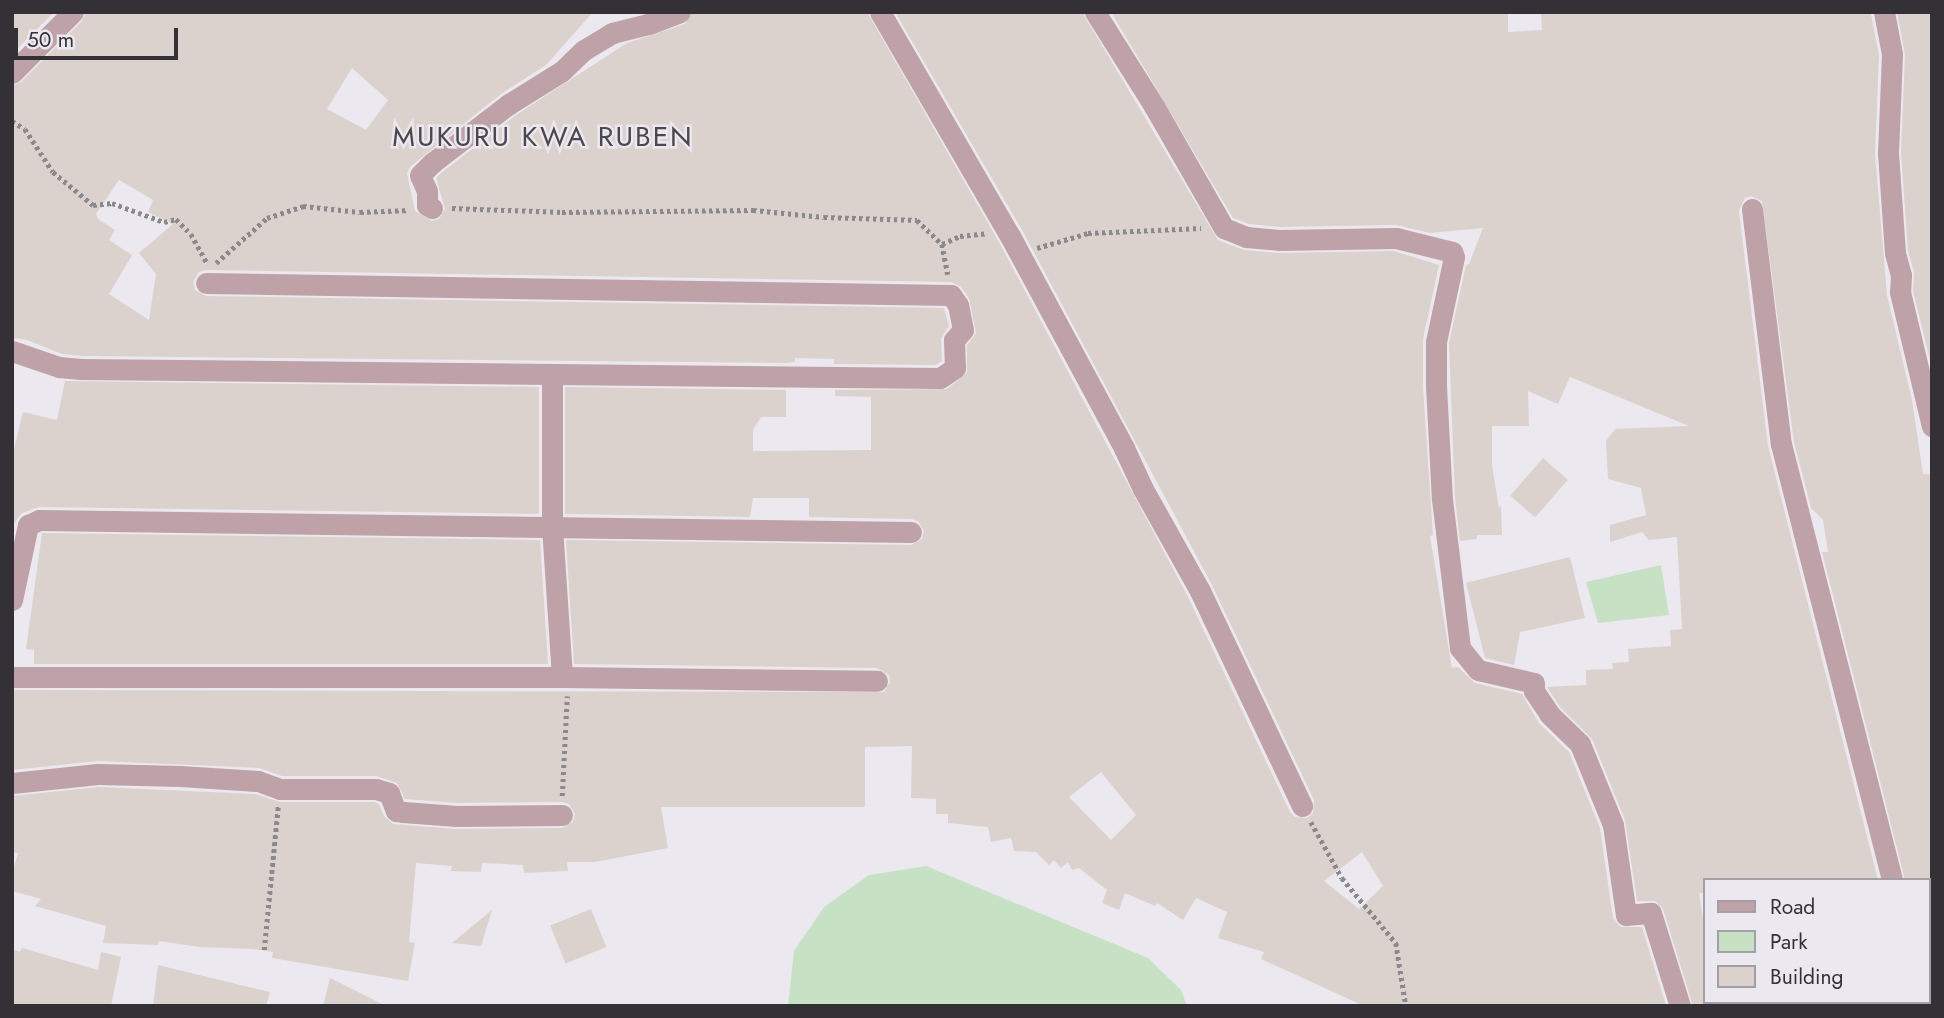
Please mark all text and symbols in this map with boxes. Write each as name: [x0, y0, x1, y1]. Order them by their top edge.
scale bar: [18, 14, 182, 58]
text: 50 m: [27, 25, 74, 55]
district label: MUKURU KWA RUBEN: [394, 120, 692, 154]
legend: [1702, 878, 1930, 1004]
text: Road: [1770, 892, 1815, 922]
text: Park: [1770, 927, 1807, 957]
text: Building: [1770, 962, 1843, 992]

